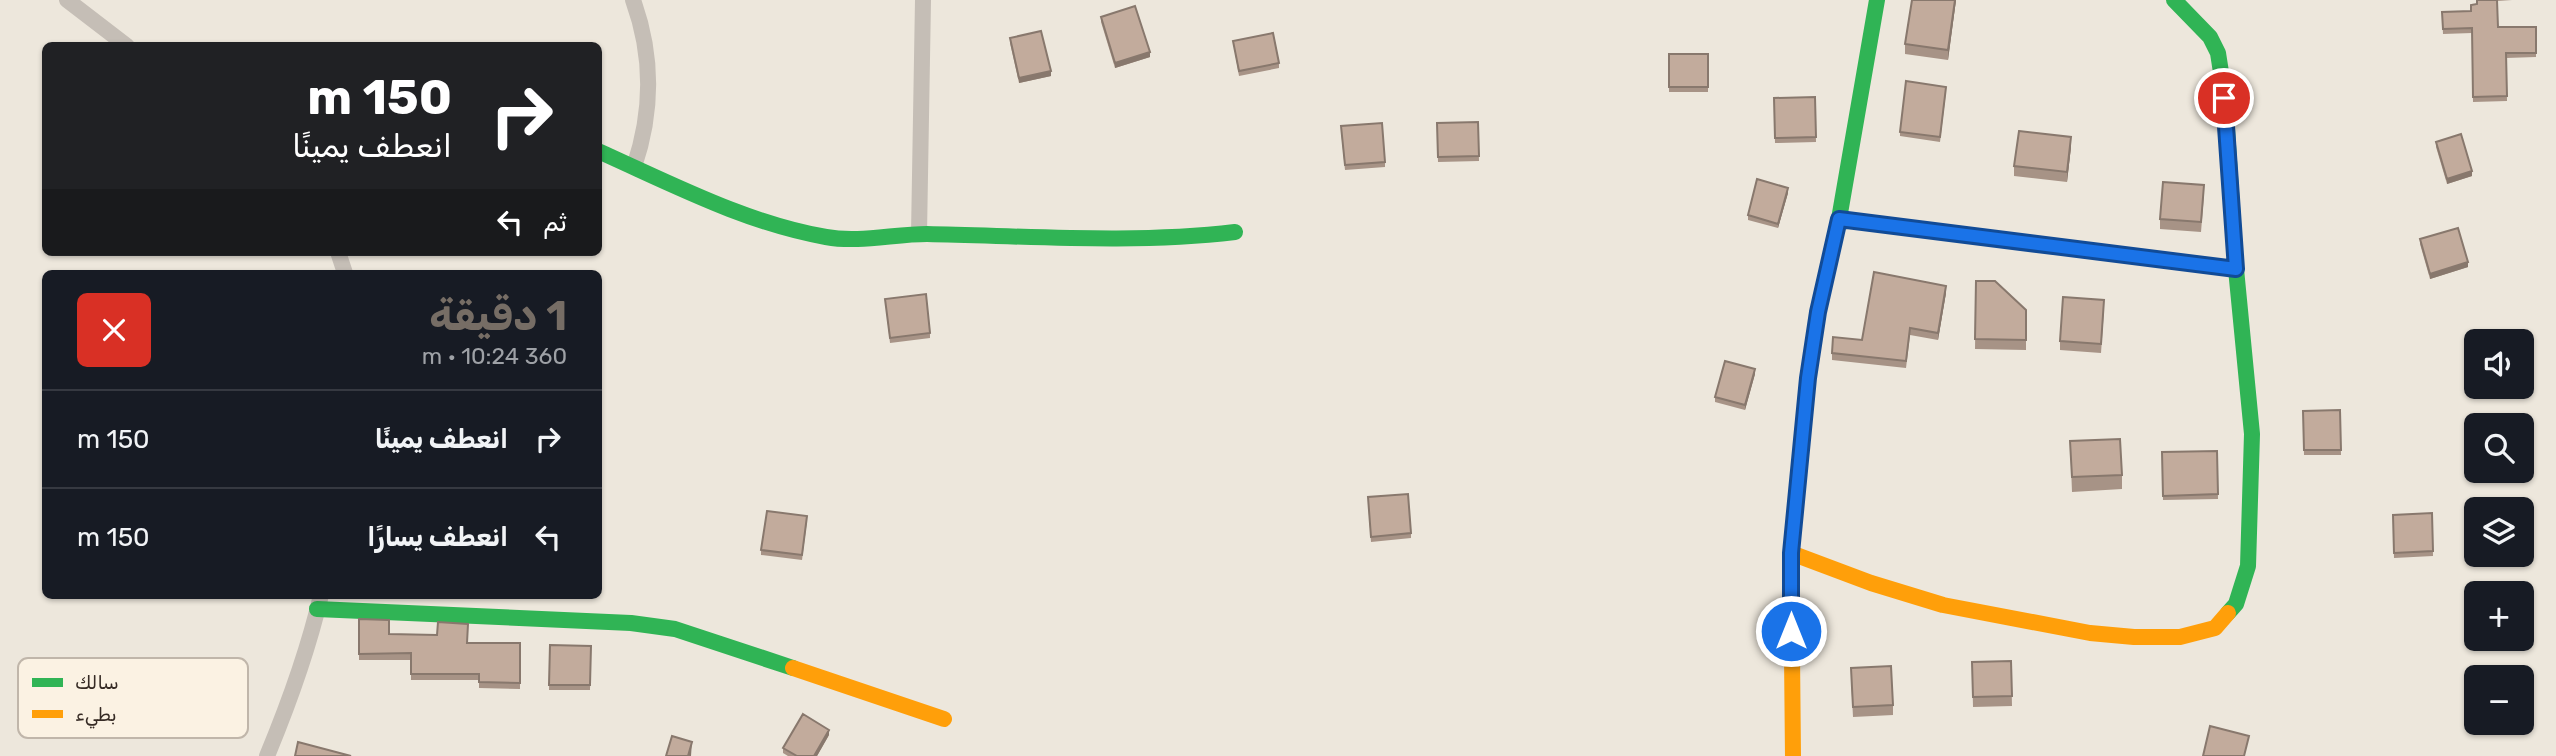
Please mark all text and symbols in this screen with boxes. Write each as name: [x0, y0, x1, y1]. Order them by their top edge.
text: 150 m: [307, 68, 452, 126]
pin: [2194, 68, 2254, 128]
icon: right: [476, 70, 567, 161]
icon: arrive: [2205, 79, 2243, 117]
text: انعطف يمينًا: [292, 127, 452, 165]
icon: left: [491, 203, 529, 241]
text: ثم: [543, 207, 567, 238]
text: 1 دقيقة: [429, 291, 567, 341]
button: close: [77, 293, 151, 367]
map controls: [2464, 329, 2534, 735]
button: sound: [2464, 329, 2534, 399]
text: 360 m · 10:24: [422, 342, 567, 370]
button: search: [2464, 413, 2534, 483]
icon: right: [529, 420, 567, 458]
text: 150 m: [77, 424, 150, 455]
text: انعطف يمينًا: [375, 424, 508, 455]
button: layers: [2464, 497, 2534, 567]
icon: left: [529, 518, 567, 556]
text: 150 m: [77, 522, 150, 553]
text: انعطف يسارًا: [367, 522, 508, 553]
button: +: [2464, 581, 2534, 651]
position arrow: [1754, 594, 1828, 668]
legend: [18, 658, 248, 738]
button: −: [2464, 665, 2534, 735]
text: سالك: [75, 671, 119, 694]
text: بطيء: [75, 703, 117, 729]

